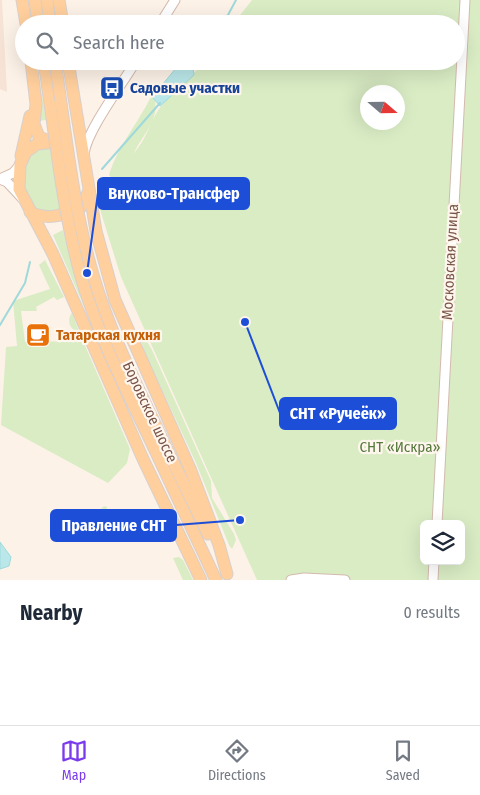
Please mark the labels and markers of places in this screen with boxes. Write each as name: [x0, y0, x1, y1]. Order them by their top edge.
bus stop icon: Садовые участки: [99, 75, 125, 101]
place label: Садовые участки: [130, 79, 240, 97]
callout: Внуково-Трансфер: [98, 178, 249, 209]
cafe icon: Татарская кухня: [25, 322, 51, 348]
place label: Татарская кухня: [56, 326, 161, 344]
callout: СНТ «Ручеёк»: [280, 398, 396, 429]
callout: Правление СНТ: [51, 510, 176, 541]

